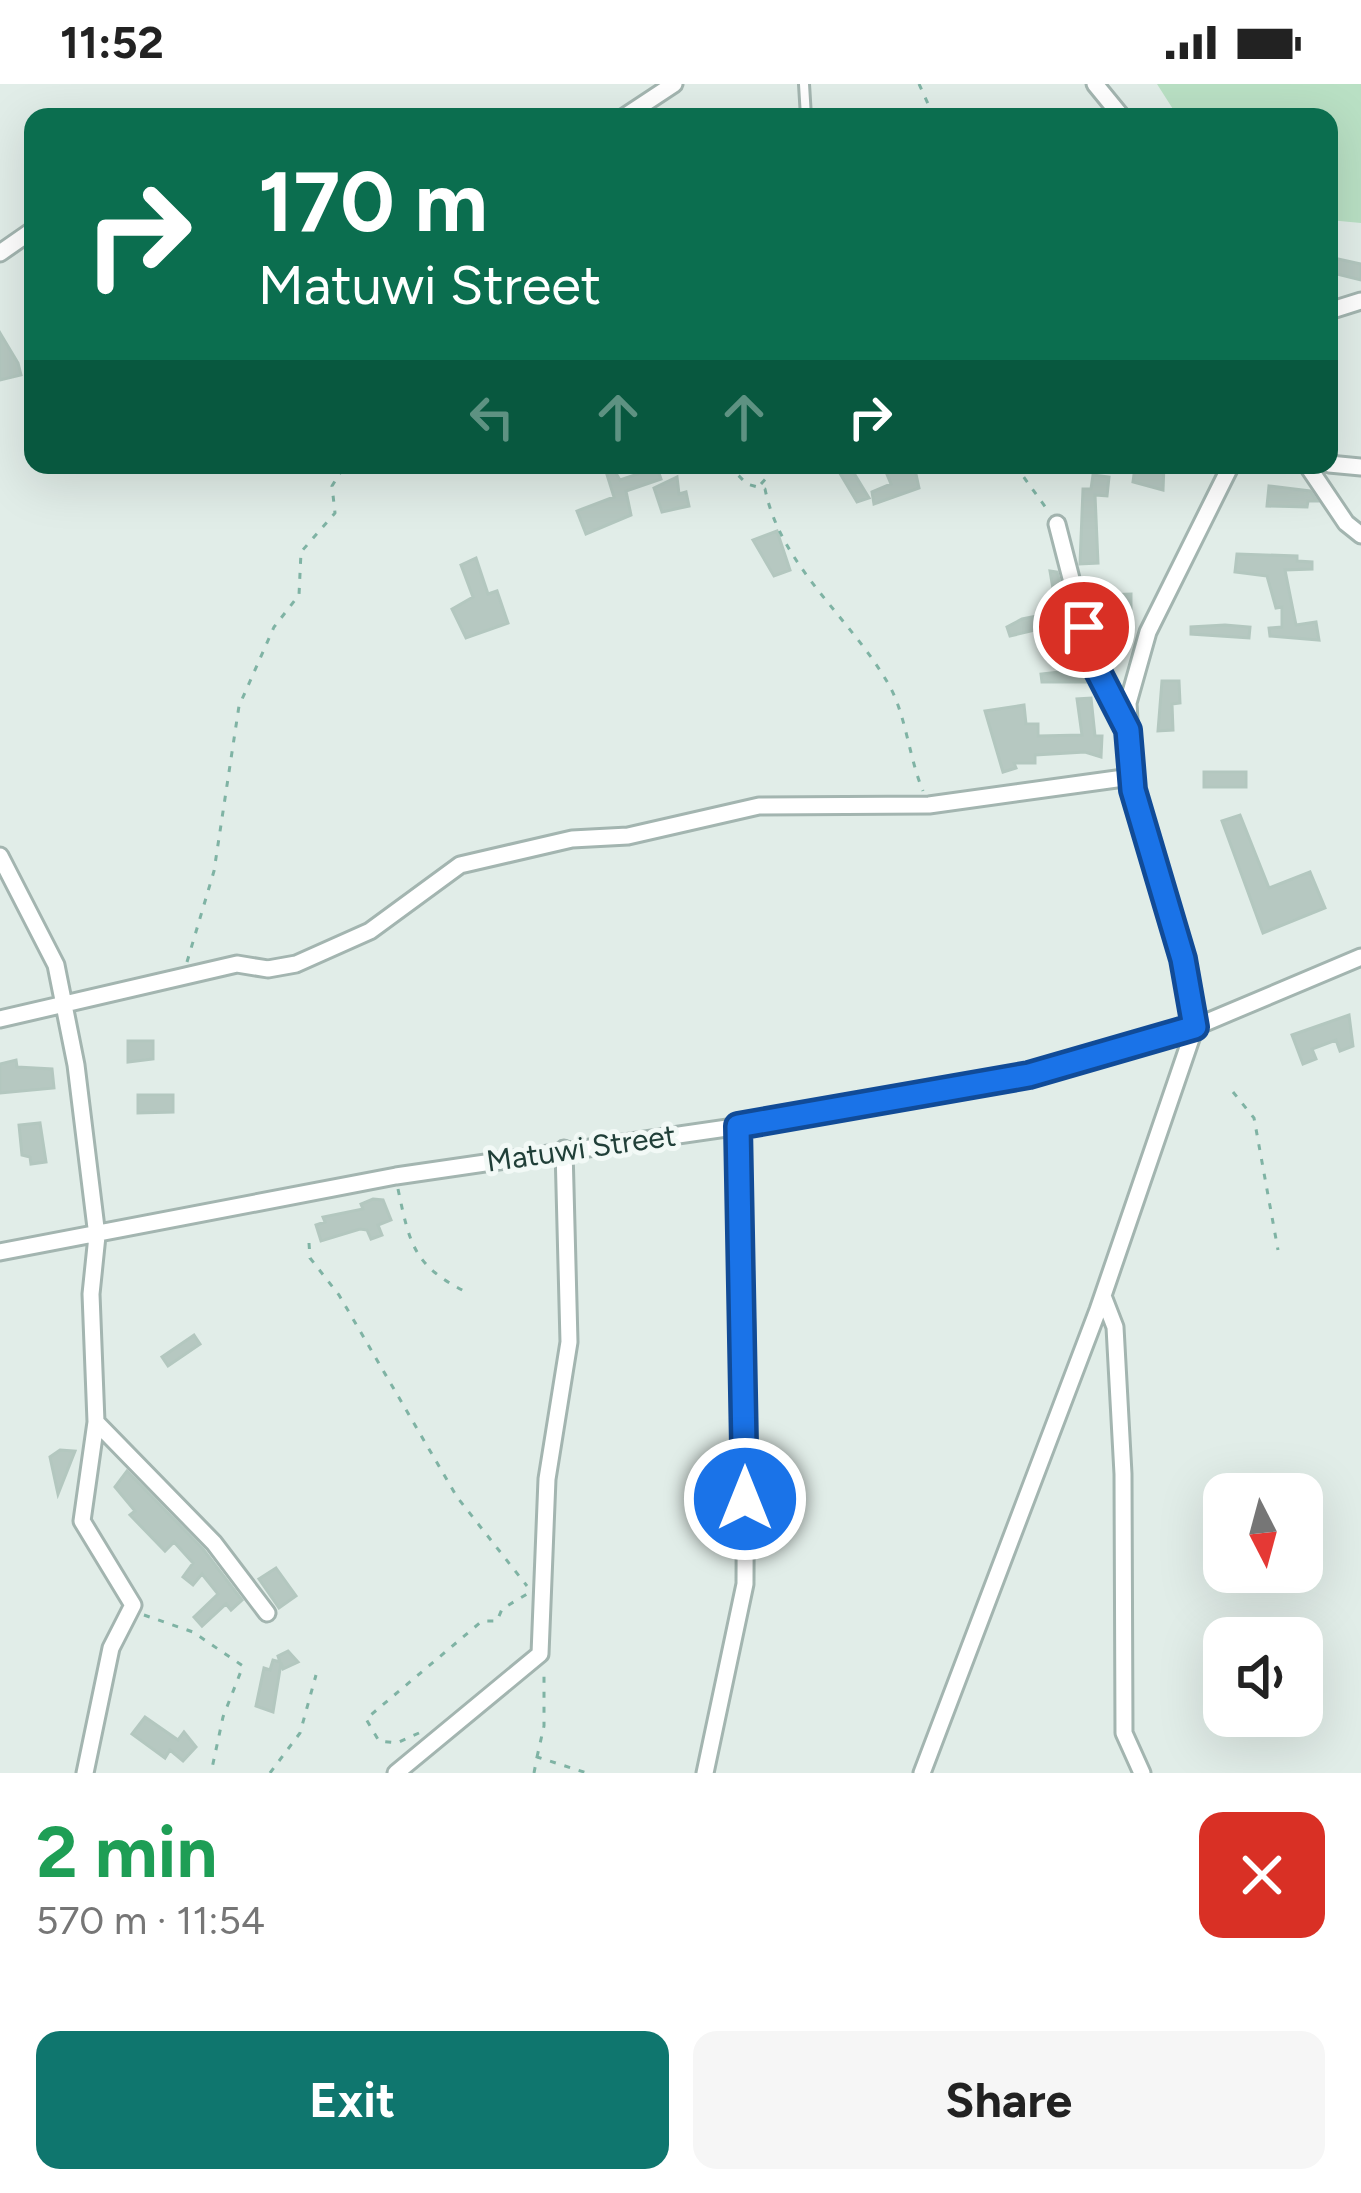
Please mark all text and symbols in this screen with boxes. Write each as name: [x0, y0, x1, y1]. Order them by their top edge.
text: 11:52: [60, 15, 164, 69]
text: 170 m: [258, 151, 488, 252]
icon: right: [60, 156, 216, 312]
text: Matuwi Street: [258, 253, 601, 318]
icon: left: [459, 384, 525, 450]
icon: ahead: [585, 384, 651, 450]
icon: ahead: [711, 384, 777, 450]
icon: right: [837, 384, 903, 450]
pin: [1033, 576, 1135, 678]
icon: arrive: [1051, 594, 1117, 660]
street label: Matuwi Street: [484, 1116, 678, 1180]
position arrow: [682, 1436, 808, 1562]
north arrow: [1203, 1473, 1323, 1593]
map controls: [1203, 1473, 1323, 1737]
button: sound: [1203, 1617, 1323, 1737]
text: 2 min: [36, 1809, 217, 1895]
button: close: [1199, 1812, 1325, 1938]
text: 570 m · 11:54: [36, 1897, 265, 1944]
button: Exit: [36, 2031, 669, 2169]
button: Share: [693, 2031, 1325, 2169]

